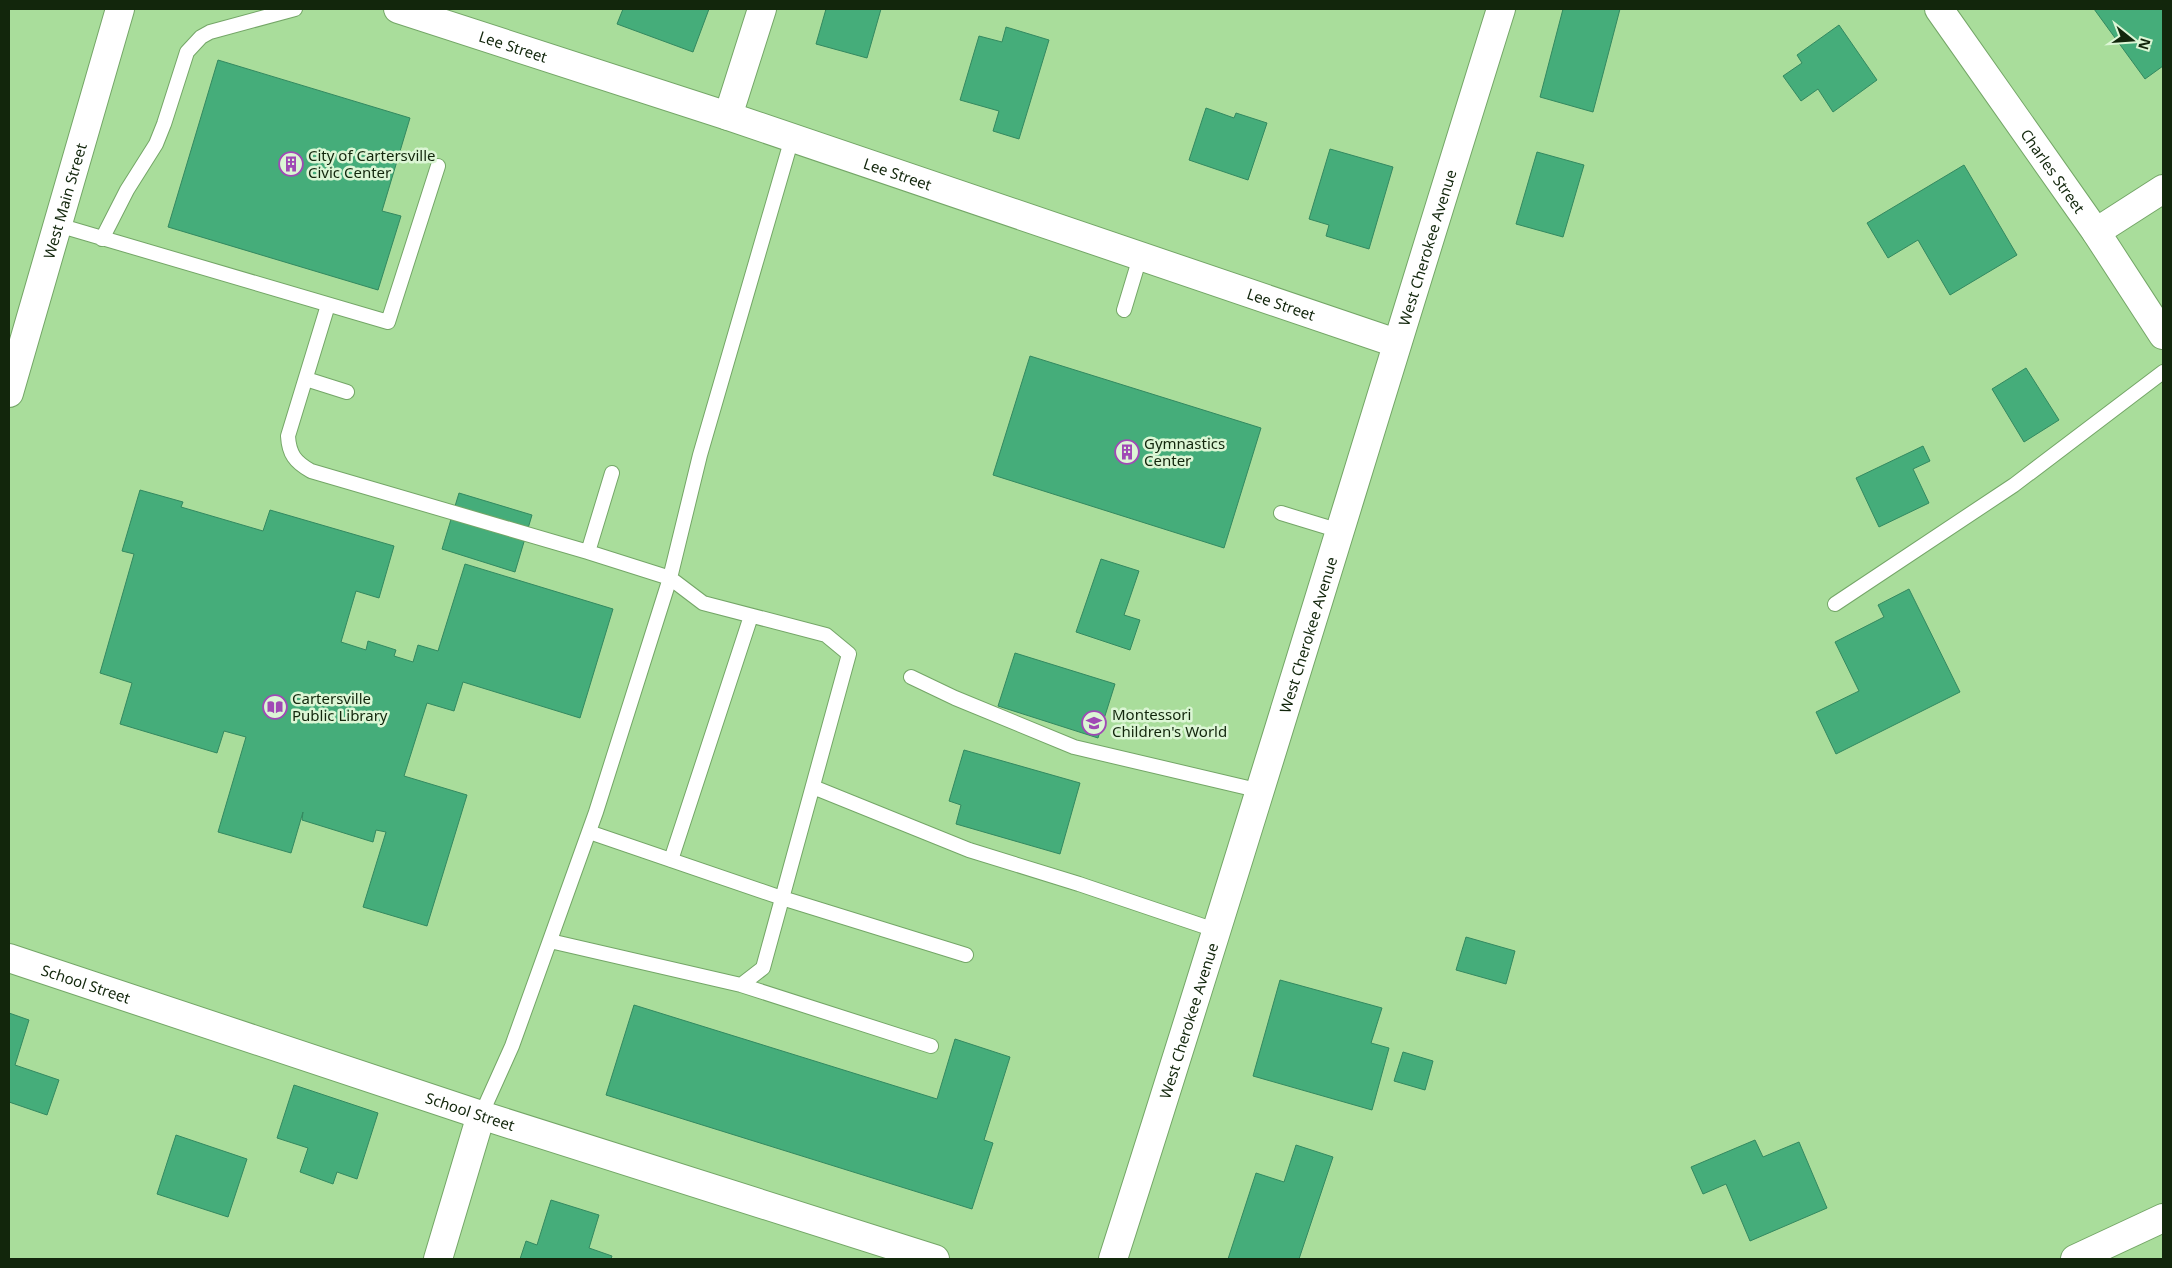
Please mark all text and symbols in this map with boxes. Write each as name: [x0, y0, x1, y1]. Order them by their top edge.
north arrow: [2107, 15, 2157, 65]
street label: Lee Street: [476, 26, 550, 67]
text: N: [2134, 36, 2156, 52]
street label: Charles Street: [2016, 125, 2090, 218]
street label: West Main Street: [38, 140, 91, 261]
place label: City of Cartersville Civic Center: [308, 145, 436, 182]
building icon: City of Cartersville Civic Center: [278, 151, 304, 177]
street label: Lee Street: [861, 153, 935, 195]
street label: West Cherokee Avenue: [1394, 167, 1461, 328]
street label: Lee Street: [1244, 283, 1318, 325]
place label: Gymnastics Center: [1144, 433, 1225, 470]
building icon: Gymnastics Center: [1114, 439, 1140, 465]
street label: West Cherokee Avenue: [1275, 554, 1341, 715]
place label: Cartersville Public Library: [292, 688, 388, 725]
library icon: Cartersville Public Library: [262, 694, 288, 720]
place label: Montessori Children's World: [1112, 704, 1227, 741]
school or university icon: Montessori Children's World: [1081, 710, 1107, 736]
street label: West Cherokee Avenue: [1155, 940, 1222, 1101]
street label: School Street: [39, 959, 134, 1008]
street label: School Street: [423, 1087, 518, 1135]

